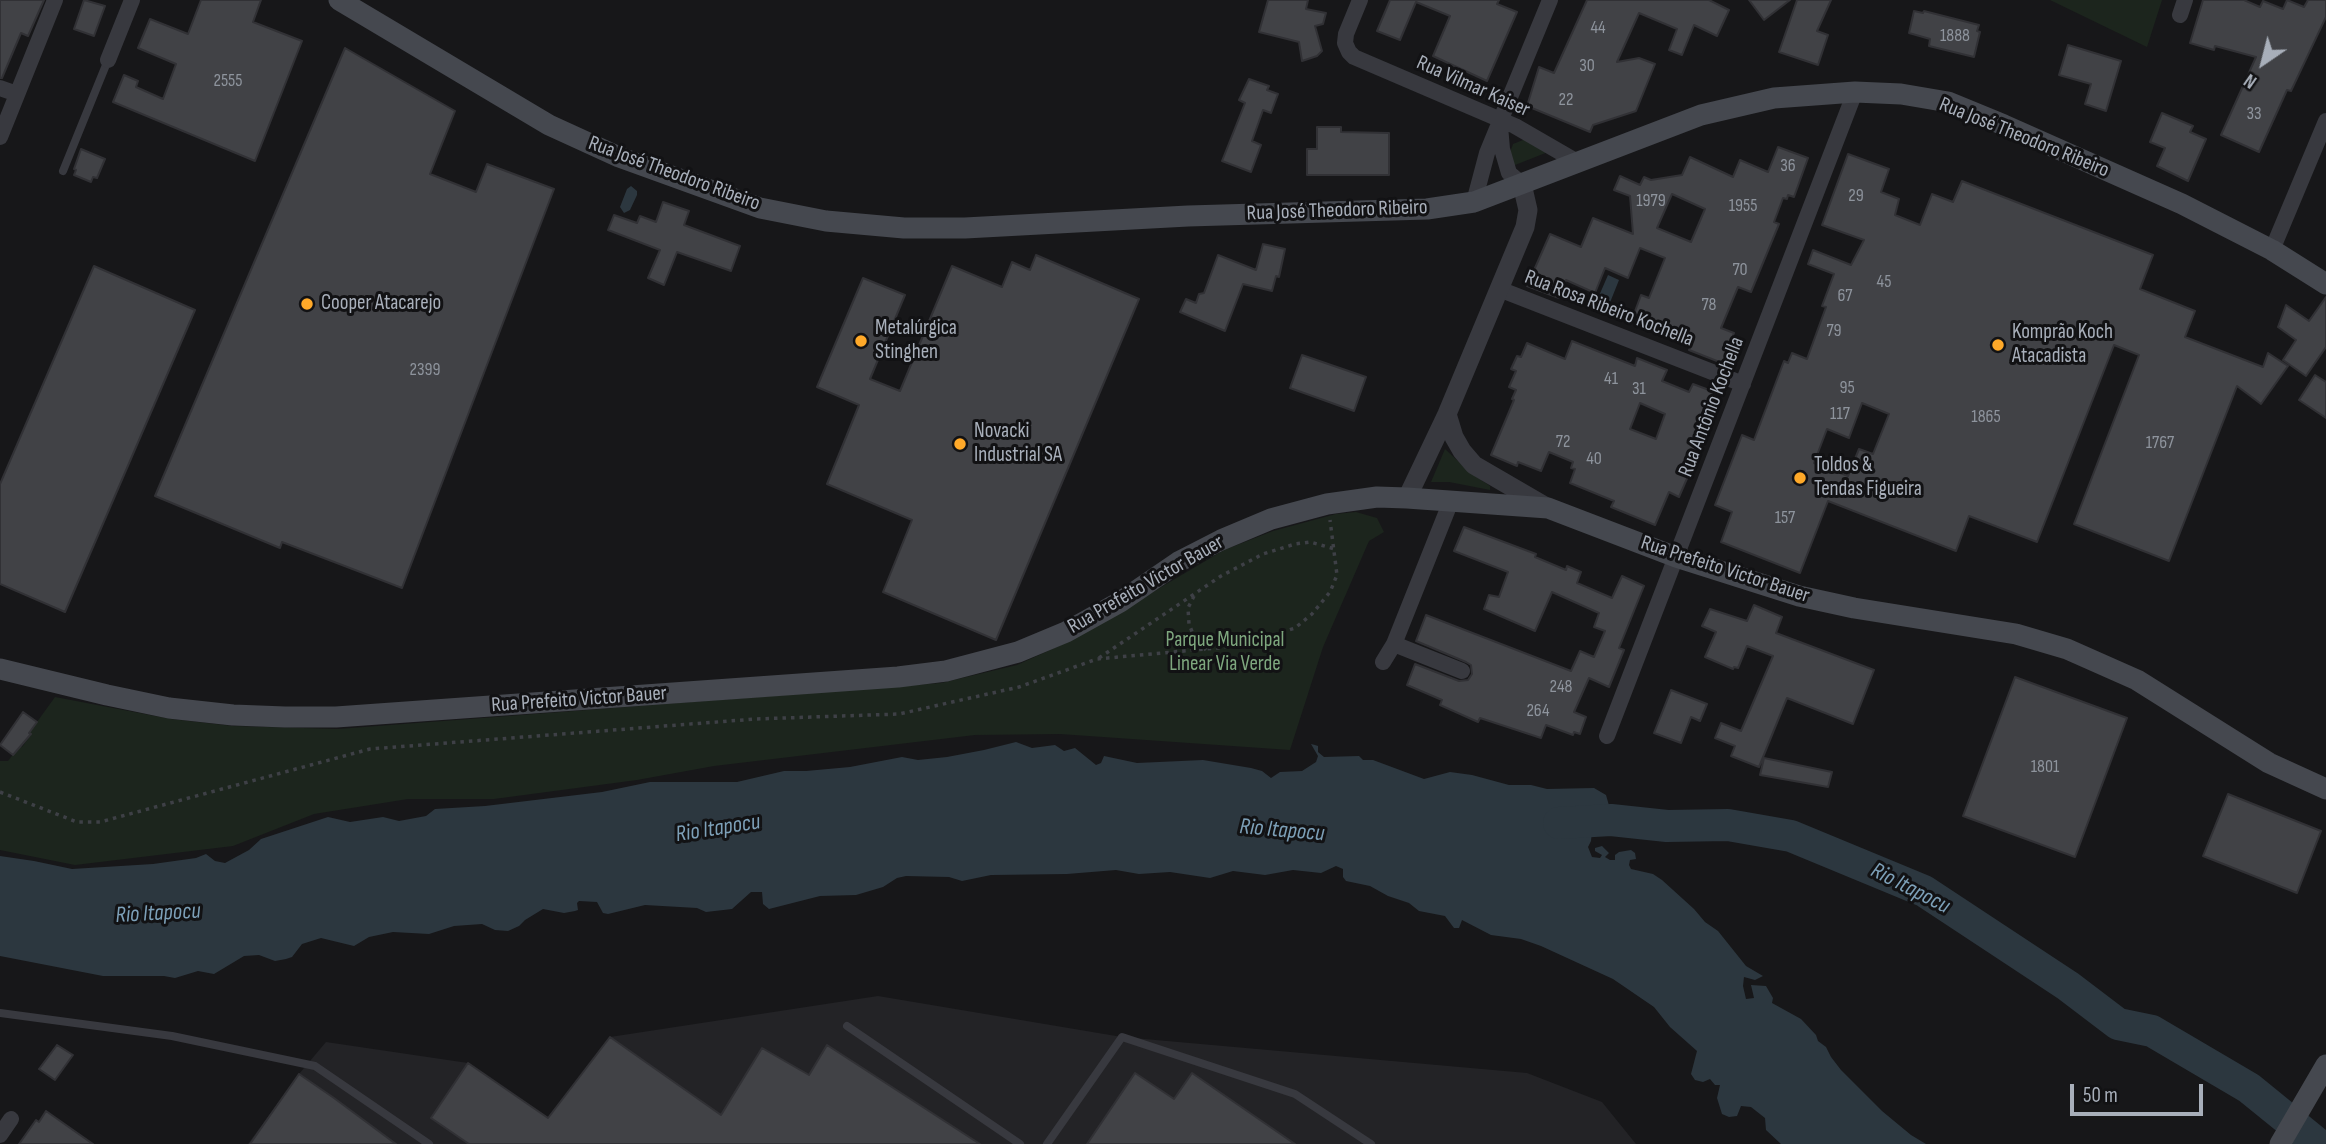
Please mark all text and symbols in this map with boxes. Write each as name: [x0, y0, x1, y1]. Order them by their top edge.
house number: 44: [1590, 17, 1606, 39]
house number: 1888: [1940, 25, 1970, 47]
north arrow: [2228, 28, 2298, 98]
street label: Rua Vilmar Kaiser: [1412, 51, 1534, 123]
house number: 30: [1579, 55, 1595, 77]
text: N: [2240, 68, 2261, 93]
house number: 2555: [213, 70, 243, 92]
house number: 22: [1559, 89, 1573, 111]
street label: Rua José Theodoro Ribeiro: [1935, 92, 2113, 184]
house number: 33: [2246, 103, 2262, 125]
street label: Rua José Theodoro Ribeiro: [585, 131, 763, 217]
house number: 36: [1780, 155, 1796, 177]
house number: 29: [1848, 185, 1864, 207]
house number: 1979: [1636, 190, 1666, 212]
street label: Rua José Theodoro Ribeiro: [1246, 195, 1428, 227]
house number: 1955: [1729, 195, 1757, 217]
house number: 70: [1732, 259, 1748, 281]
street label: Rua Rosa Ribeiro Kochella: [1521, 265, 1697, 353]
house number: 45: [1877, 271, 1891, 293]
house number: 67: [1837, 285, 1853, 307]
place label: Cooper Atacarejo: [321, 291, 441, 317]
house number: 78: [1701, 294, 1717, 316]
marker: Cooper Atacarejo: [299, 296, 315, 312]
place label: Metalúrgica Stinghen: [875, 316, 957, 366]
house number: 79: [1826, 320, 1842, 342]
place label: Komprão Koch Atacadista: [2012, 320, 2113, 370]
marker: Metalúrgica Stinghen: [853, 333, 869, 349]
street label: Rua Antônio Kochella: [1674, 333, 1750, 481]
marker: Komprão Koch Atacadista: [1990, 337, 2006, 353]
house number: 2399: [410, 359, 440, 381]
house number: 41: [1604, 368, 1618, 390]
house number: 95: [1839, 377, 1855, 399]
house number: 31: [1632, 378, 1646, 400]
house number: 117: [1830, 403, 1850, 425]
house number: 1865: [1971, 406, 2001, 428]
place label: Novacki Industrial SA: [974, 419, 1062, 469]
house number: 72: [1556, 431, 1570, 453]
house number: 1767: [2146, 432, 2174, 454]
marker: Novacki Industrial SA: [952, 436, 968, 452]
house number: 40: [1586, 448, 1602, 470]
place label: Toldos & Tendas Figueira: [1814, 453, 1922, 503]
marker: Toldos & Tendas Figueira: [1792, 470, 1808, 486]
house number: 157: [1775, 507, 1795, 529]
street label: Rua Prefeito Victor Bauer: [1064, 530, 1228, 640]
street label: Rua Prefeito Victor Bauer: [1637, 531, 1813, 609]
park label: Parque Municipal Linear Via Verde: [1166, 628, 1284, 678]
house number: 248: [1550, 676, 1572, 698]
street label: Rua Prefeito Victor Bauer: [490, 681, 668, 719]
house number: 264: [1526, 700, 1550, 722]
house number: 1801: [2031, 756, 2059, 778]
water label: Rio Itapocu: [674, 809, 762, 849]
water label: Rio Itapocu: [1238, 814, 1326, 848]
water label: Rio Itapocu: [1866, 857, 1954, 921]
water label: Rio Itapocu: [115, 898, 201, 930]
scale bar: [2074, 1070, 2207, 1114]
text: 50 m: [2083, 1083, 2118, 1108]

